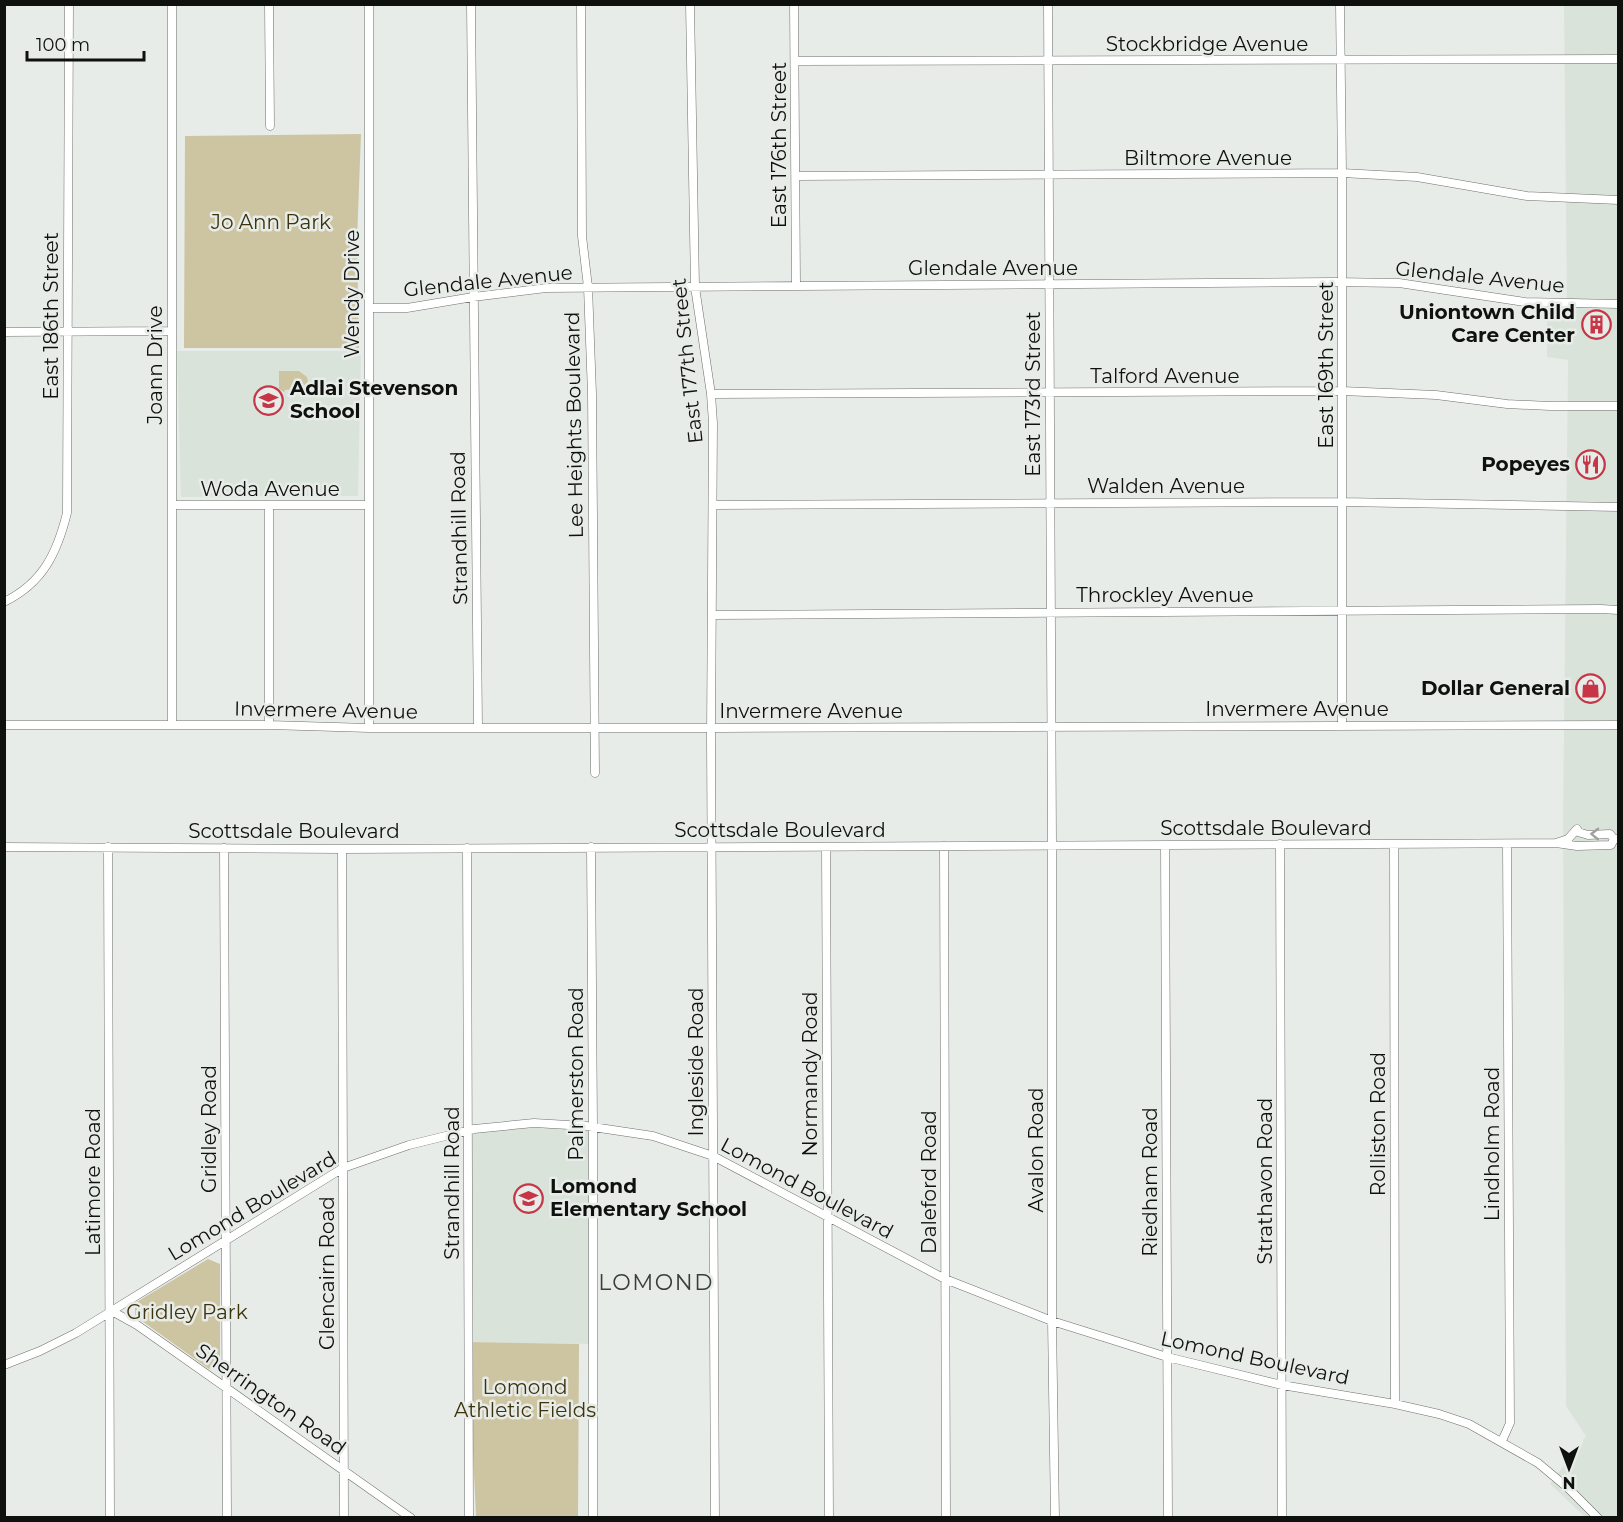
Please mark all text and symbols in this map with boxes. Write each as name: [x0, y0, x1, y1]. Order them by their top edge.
scale bar: [27, 24, 144, 62]
street label: Stockbridge Avenue: [1106, 32, 1308, 56]
text: 100 m: [36, 34, 90, 56]
street label: East 176th Street: [767, 62, 791, 228]
street label: Biltmore Avenue: [1124, 146, 1292, 170]
park label: Jo Ann Park: [210, 210, 331, 234]
street label: Wendy Drive: [340, 230, 364, 358]
street label: East 186th Street: [39, 232, 63, 400]
street label: Glendale Avenue: [908, 256, 1078, 280]
street label: Glendale Avenue: [1394, 256, 1566, 298]
street label: Glendale Avenue: [402, 260, 574, 302]
street label: East 177th Street: [666, 277, 708, 445]
street label: East 169th Street: [1314, 281, 1338, 449]
place label: Uniontown Child Care Center: [1399, 300, 1575, 347]
street label: Joann Drive: [143, 306, 167, 425]
building icon: Uniontown Child Care Center: [1580, 308, 1612, 340]
street label: Lee Heights Boulevard: [560, 311, 588, 539]
street label: East 173rd Street: [1021, 311, 1045, 477]
street label: Talford Avenue: [1090, 364, 1240, 388]
place label: Adlai Stevenson School: [289, 376, 458, 423]
school or university icon: Adlai Stevenson School: [253, 384, 285, 416]
restaurant icon: Popeyes: [1575, 448, 1607, 480]
street label: Strandhill Road: [446, 451, 472, 605]
place label: Popeyes: [1481, 452, 1570, 476]
street label: Walden Avenue: [1087, 474, 1245, 498]
street label: Woda Avenue: [200, 477, 340, 501]
street label: Throckley Avenue: [1076, 583, 1254, 607]
shop icon: Dollar General: [1575, 672, 1607, 704]
place label: Dollar General: [1421, 676, 1570, 700]
street label: Invermere Avenue: [234, 696, 418, 724]
street label: Invermere Avenue: [1205, 697, 1389, 721]
street label: Invermere Avenue: [719, 699, 903, 723]
street label: Scottsdale Boulevard: [1160, 816, 1372, 840]
street label: Scottsdale Boulevard: [674, 818, 886, 842]
street label: Scottsdale Boulevard: [188, 819, 400, 843]
one-way arrow: [1591, 828, 1600, 840]
street label: Palmerston Road: [564, 987, 588, 1161]
street label: Ingleside Road: [684, 987, 708, 1137]
street label: Normandy Road: [798, 991, 822, 1157]
street label: Rolliston Road: [1366, 1052, 1390, 1196]
street label: Gridley Road: [197, 1065, 221, 1193]
street label: Lindholm Road: [1480, 1067, 1504, 1221]
street label: Avalon Road: [1024, 1087, 1048, 1213]
street label: Strathavon Road: [1253, 1098, 1277, 1264]
street label: Strandhill Road: [440, 1106, 464, 1260]
street label: Riedham Road: [1138, 1107, 1162, 1257]
street label: Latimore Road: [81, 1108, 105, 1256]
street label: Daleford Road: [917, 1110, 941, 1254]
street label: Lomond Boulevard: [717, 1132, 897, 1244]
street label: Lomond Boulevard: [163, 1146, 341, 1266]
place label: Lomond Elementary School: [550, 1174, 747, 1221]
school or university icon: Lomond Elementary School: [513, 1182, 545, 1214]
street label: Glencairn Road: [315, 1196, 339, 1350]
district label: LOMOND: [598, 1269, 714, 1296]
park label: Gridley Park: [126, 1300, 248, 1324]
street label: Lomond Boulevard: [1159, 1326, 1351, 1390]
street label: Sherrington Road: [191, 1338, 351, 1460]
park label: Lomond Athletic Fields: [454, 1375, 596, 1422]
north arrow: [1539, 1438, 1599, 1498]
text: N: [1563, 1473, 1575, 1492]

